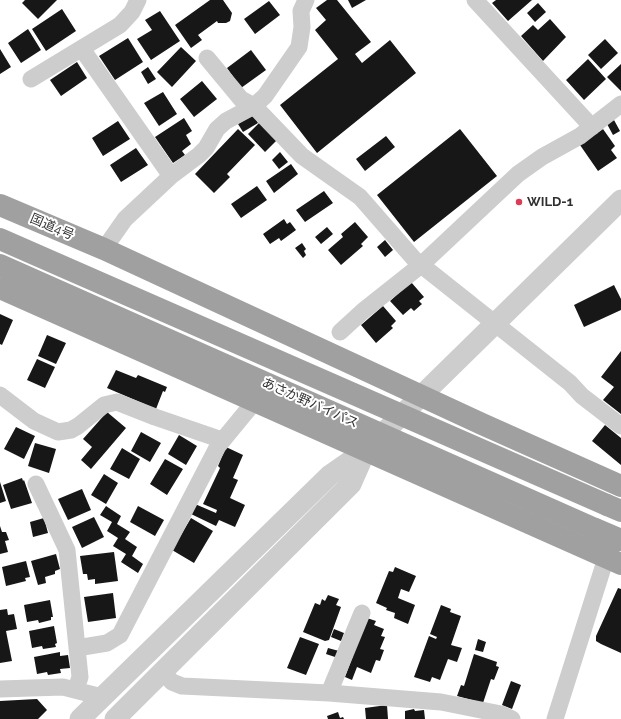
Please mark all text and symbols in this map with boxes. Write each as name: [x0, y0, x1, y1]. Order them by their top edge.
place label: WILD-1: [527, 194, 573, 210]
marker: WILD-1: [514, 197, 524, 207]
street label: 国道4号: [28, 211, 76, 243]
street label: あさか野バイパス: [259, 375, 361, 431]

